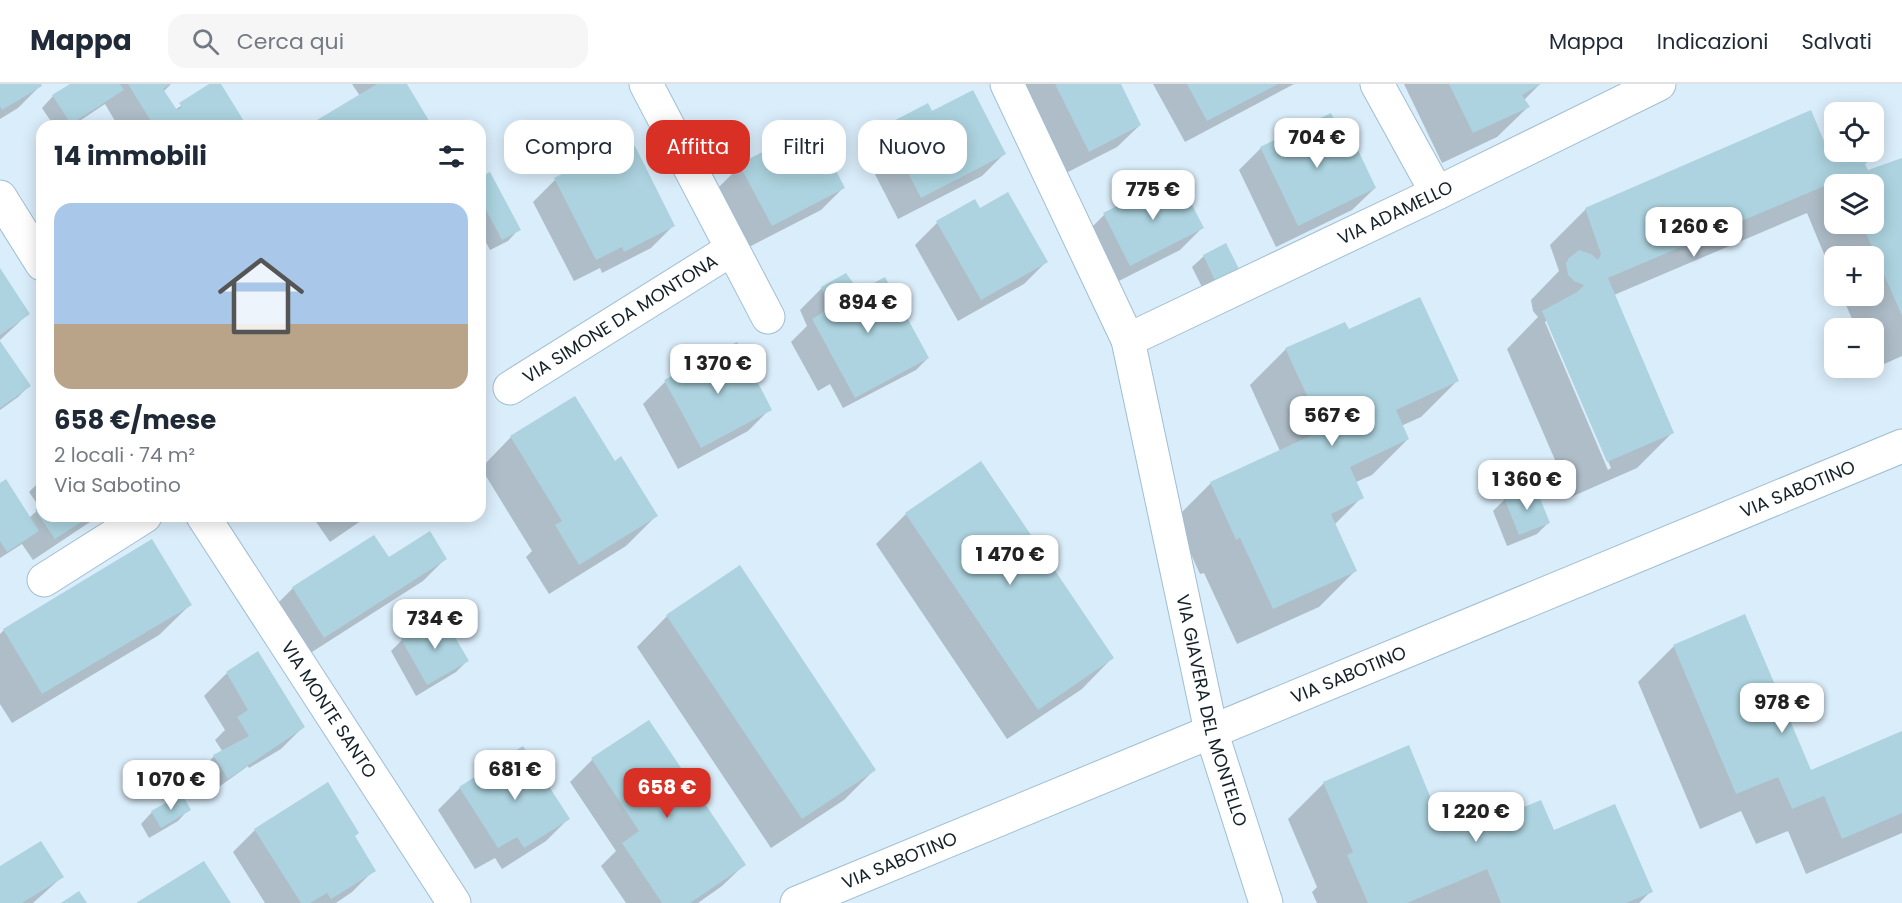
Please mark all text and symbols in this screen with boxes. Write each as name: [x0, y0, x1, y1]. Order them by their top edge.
search box: [168, 14, 588, 68]
text: Mappa: [30, 21, 132, 60]
icon: search: [189, 25, 222, 58]
text: Cerca qui: [237, 26, 344, 57]
text: Mappa: [1549, 27, 1624, 56]
text: Indicazioni: [1657, 27, 1769, 56]
text: Salvati: [1802, 27, 1872, 56]
map controls: [1824, 102, 1884, 378]
button: locate: [1824, 102, 1884, 162]
pin: 704 €: [1275, 118, 1359, 169]
chip: Compra: [504, 120, 634, 174]
chip: Affitta: [646, 120, 750, 174]
chip: Filtri: [762, 120, 846, 174]
chip: Nuovo: [858, 120, 967, 174]
text: 704 €: [1288, 123, 1346, 151]
text: 14 immobili: [54, 138, 207, 174]
icon: filters: [435, 140, 468, 173]
pin: 775 €: [1111, 170, 1195, 221]
street label: VIA ADAMELLO: [1333, 174, 1457, 251]
button: layers: [1824, 174, 1884, 234]
text: 775 €: [1126, 175, 1180, 203]
pin: 1 260 €: [1639, 207, 1749, 258]
text: 1 260 €: [1659, 212, 1729, 240]
icon: home: [207, 242, 315, 350]
button: +: [1824, 246, 1884, 306]
street label: VIA SIMONE DA MONTONA: [518, 248, 722, 389]
pin: 894 €: [826, 283, 910, 334]
text: 894 €: [839, 288, 897, 316]
button: −: [1824, 318, 1884, 378]
pin: 1 370 €: [663, 344, 773, 395]
text: 1 370 €: [684, 349, 752, 377]
pin: 567 €: [1290, 396, 1374, 447]
text: 567 €: [1304, 401, 1360, 429]
text: 658 €/mese: [54, 402, 216, 438]
text: 2 locali · 74 m²: [54, 441, 195, 469]
street label: VIA SABOTINO: [1736, 454, 1859, 524]
pin: 1 360 €: [1472, 460, 1582, 511]
text: 1 360 €: [1492, 465, 1562, 493]
text: Via Sabotino: [54, 471, 181, 499]
pin: 1 470 €: [955, 535, 1065, 586]
text: 1 470 €: [975, 540, 1045, 568]
street label: VIA GIAVERA DEL MONTELLO: [1170, 592, 1254, 830]
pin: 734 €: [393, 599, 477, 650]
text: 734 €: [407, 604, 463, 632]
street label: VIA MONTE SANTO: [275, 636, 383, 783]
street label: VIA SABOTINO: [1287, 639, 1410, 709]
pin: 978 €: [1740, 683, 1824, 734]
text: 978 €: [1754, 688, 1810, 716]
pin: 681 €: [473, 750, 557, 801]
text: 681 €: [488, 755, 542, 783]
pin: 1 070 €: [116, 760, 226, 811]
text: 1 070 €: [137, 765, 205, 793]
pin: 658 €: [625, 768, 709, 819]
text: 658 €: [638, 773, 696, 801]
pin: 1 220 €: [1421, 792, 1531, 843]
text: 1 220 €: [1442, 797, 1510, 825]
street label: VIA SABOTINO: [838, 825, 961, 895]

